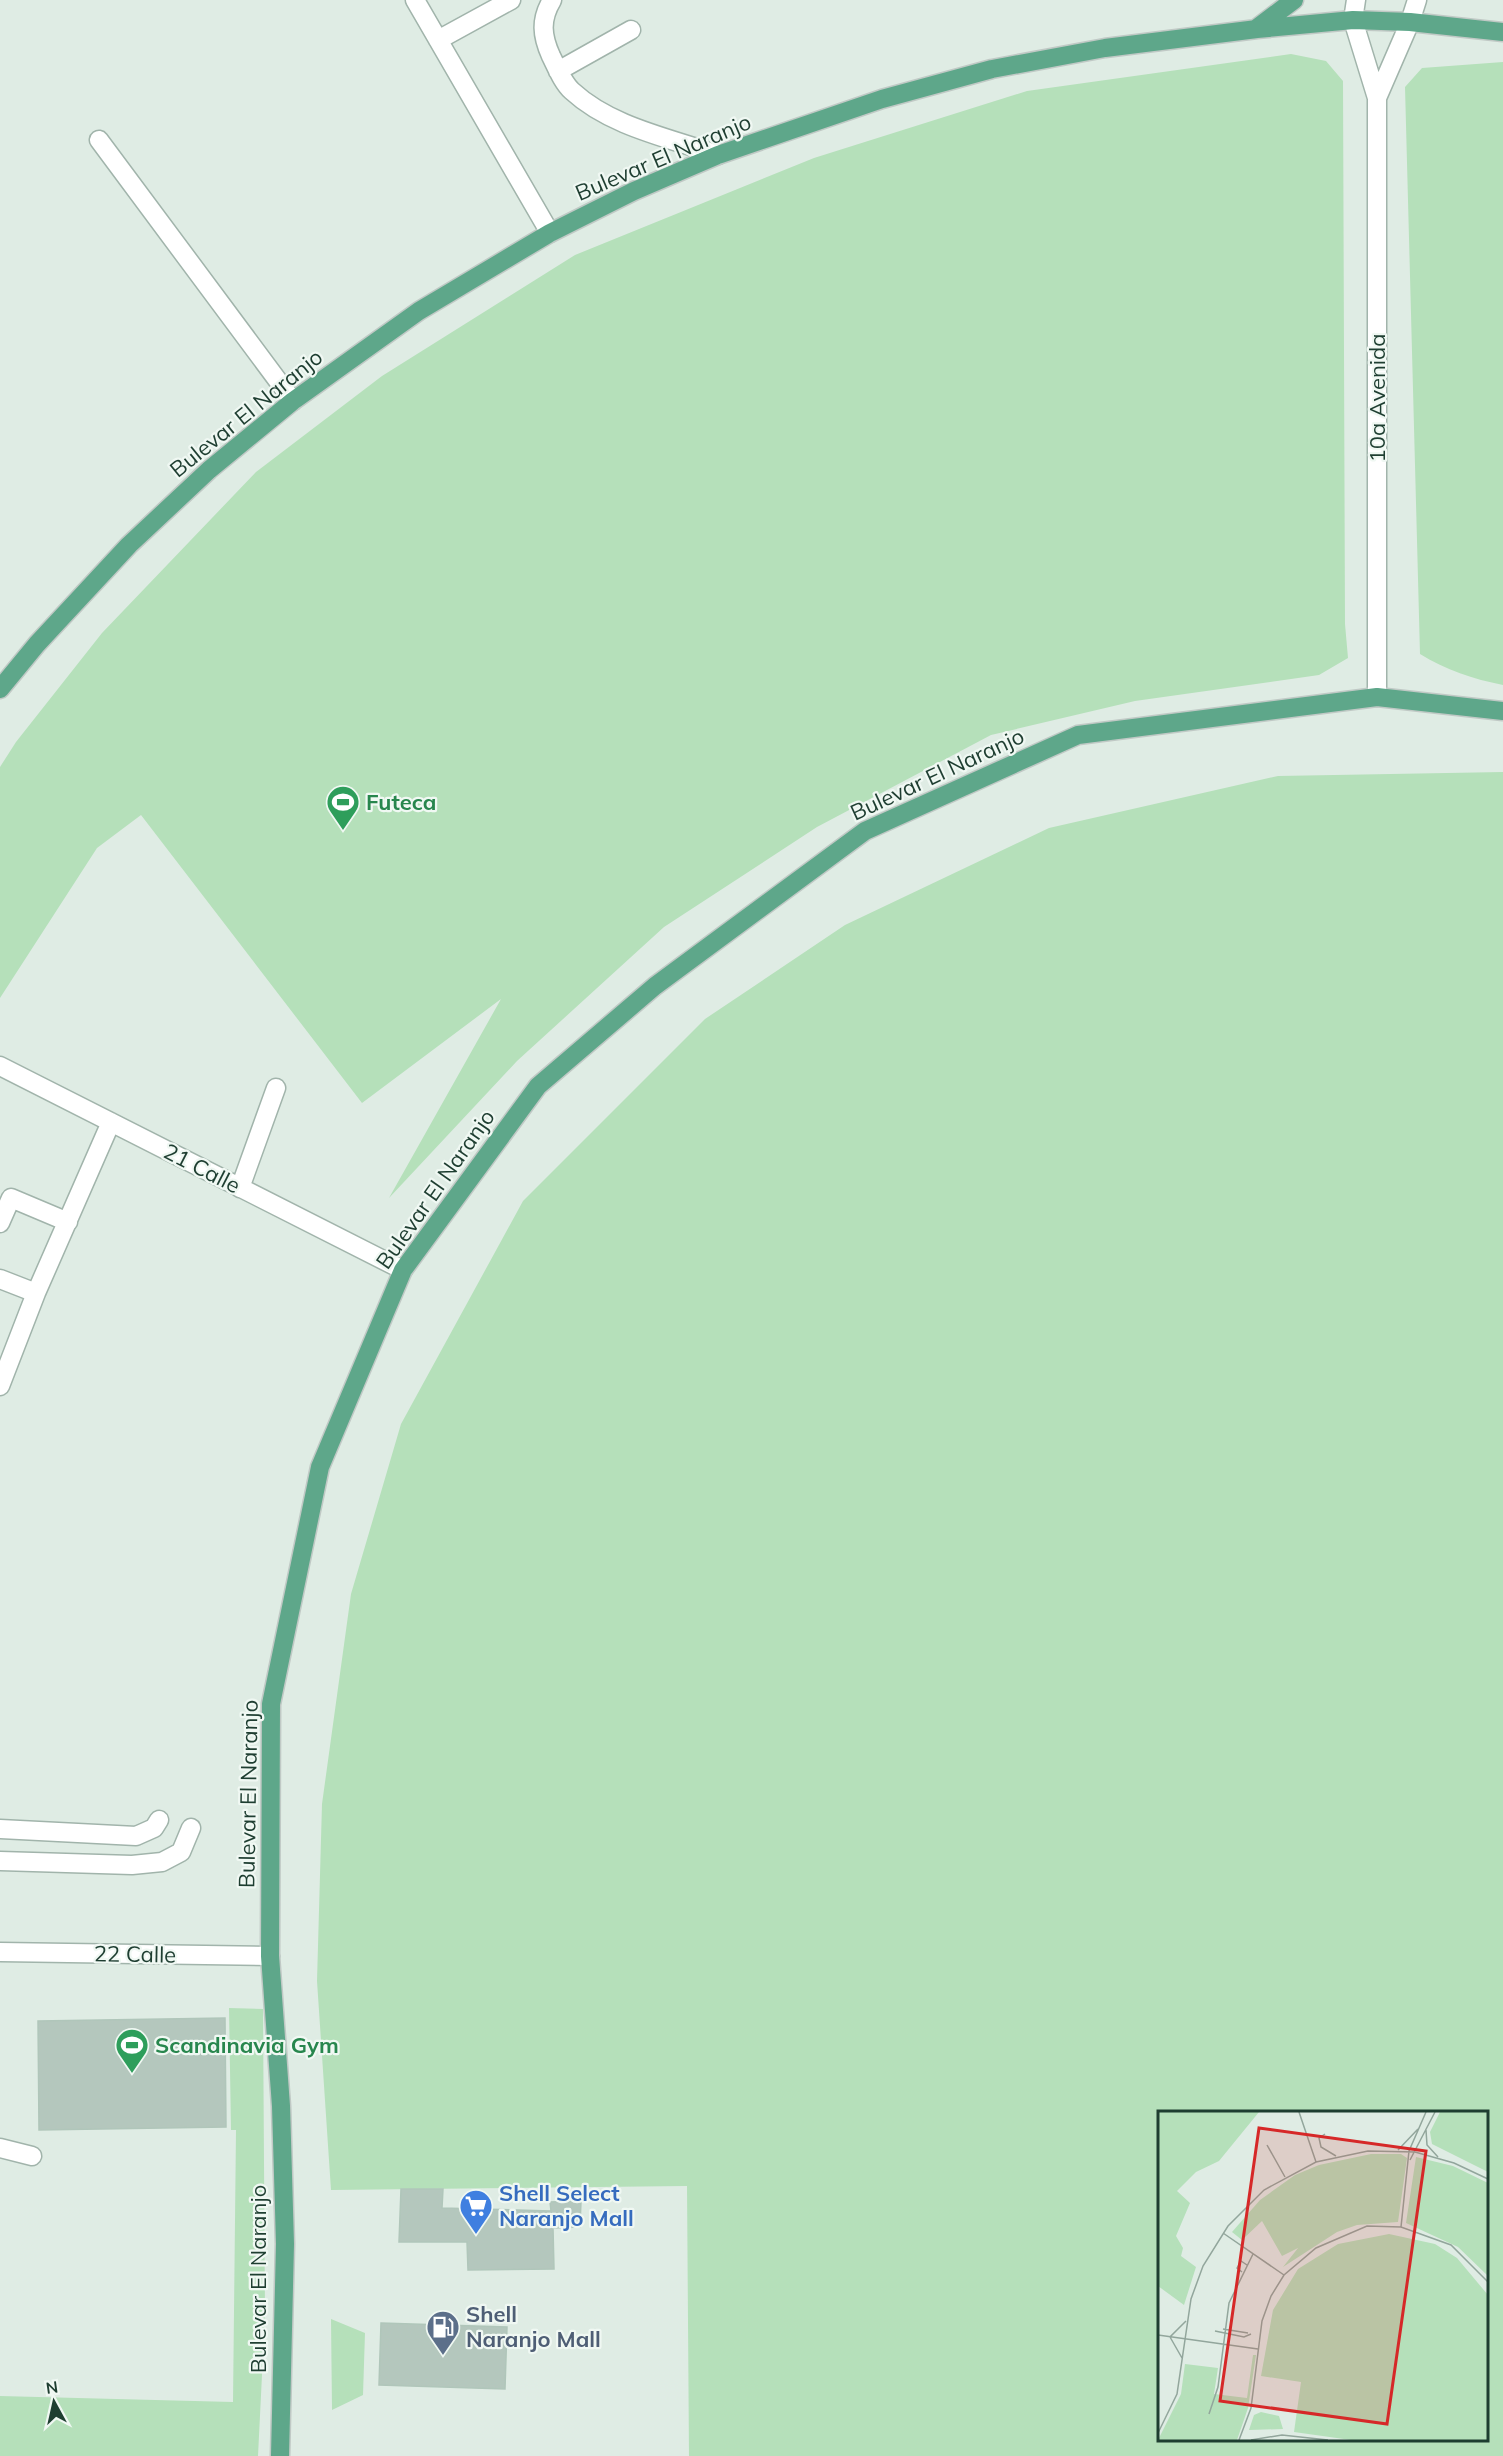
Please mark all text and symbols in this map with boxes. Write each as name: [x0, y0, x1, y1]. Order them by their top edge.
street label: Bulevar El Naranjo: [571, 107, 755, 207]
street label: 10a Avenida: [1363, 334, 1391, 462]
street label: Bulevar El Naranjo: [164, 343, 328, 483]
street label: Bulevar El Naranjo: [846, 721, 1028, 827]
sports icon: Futeca: [325, 784, 361, 831]
place label: Futeca: [366, 788, 436, 816]
street label: Bulevar El Naranjo: [369, 1104, 501, 1274]
street label: 21 Calle: [159, 1137, 245, 1199]
street label: Bulevar El Naranjo: [232, 1700, 264, 1888]
street label: 22 Calle: [94, 1939, 176, 1969]
sports icon: Scandinavia Gym: [114, 2027, 150, 2074]
place label: Scandinavia Gym: [155, 2031, 339, 2059]
inset map: [1158, 2111, 1488, 2441]
place label: Shell Select Naranjo Mall: [499, 2179, 634, 2232]
street label: Bulevar El Naranjo: [244, 2185, 272, 2373]
supermarket icon: Shell Select Naranjo Mall: [458, 2188, 494, 2235]
place label: Shell Naranjo Mall: [466, 2300, 601, 2353]
fuel station icon: Shell Naranjo Mall: [425, 2309, 461, 2356]
north arrow: [24, 2372, 84, 2432]
text: N: [45, 2376, 59, 2398]

